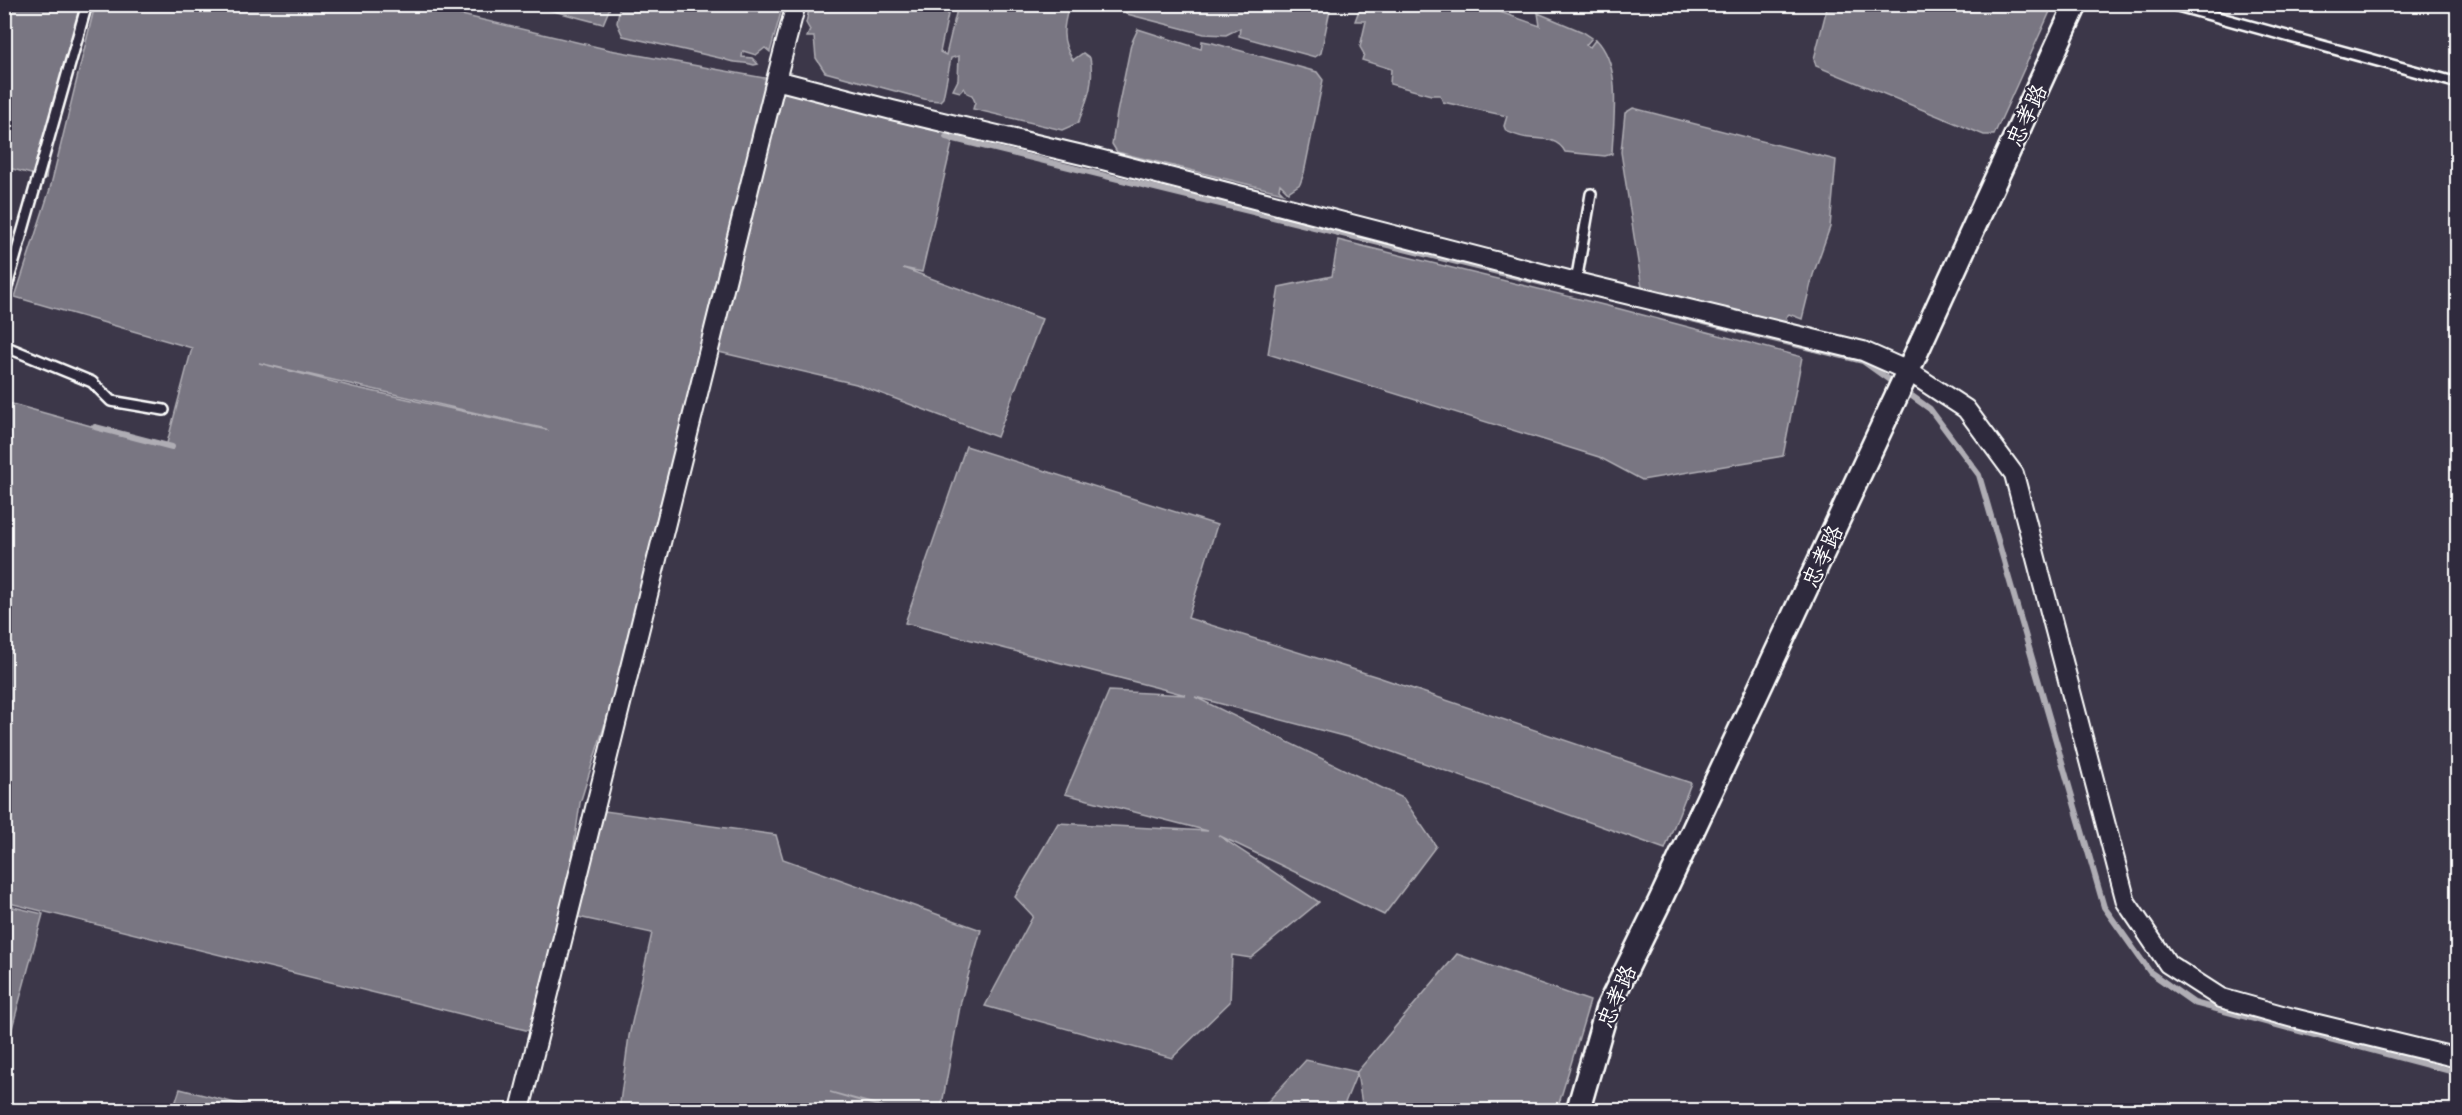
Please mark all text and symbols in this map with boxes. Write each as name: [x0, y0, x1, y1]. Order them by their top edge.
street label: 忠孝路: [2000, 80, 2053, 151]
street label: 忠孝路: [1796, 521, 1849, 592]
street label: 忠孝路: [1591, 961, 1642, 1032]

